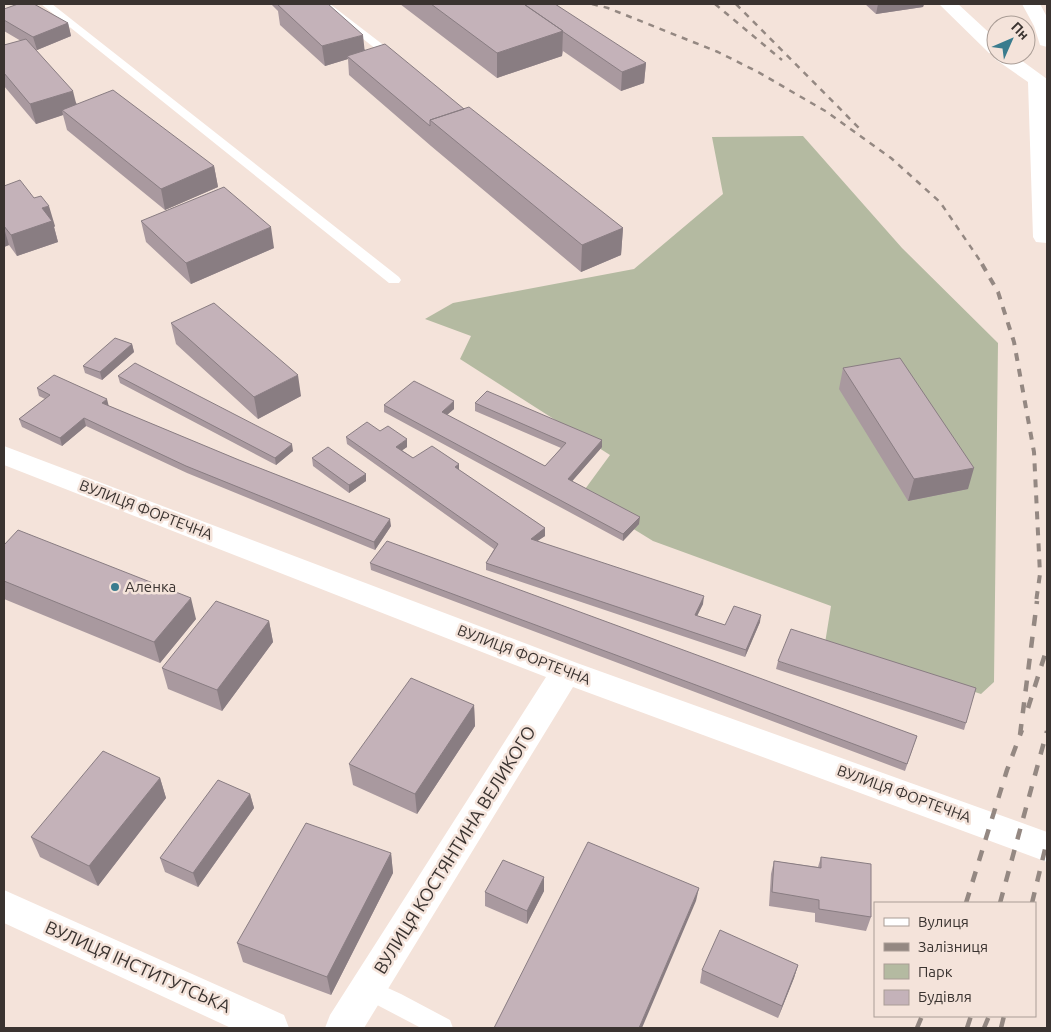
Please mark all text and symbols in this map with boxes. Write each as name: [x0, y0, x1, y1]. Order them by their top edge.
north arrow: [986, 15, 1036, 65]
text: Пн: [1008, 19, 1032, 43]
street label: ВУЛИЦЯ ФОРТЕЧНА: [77, 476, 215, 543]
place label: Аленка: [125, 578, 176, 595]
marker: Аленка: [109, 581, 121, 593]
street label: ВУЛИЦЯ ФОРТЕЧНА: [455, 621, 593, 688]
street label: ВУЛИЦЯ КОСТЯНТИНА ВЕЛИКОГО: [369, 722, 539, 977]
street label: ВУЛИЦЯ ФОРТЕЧНА: [835, 761, 974, 826]
legend: [874, 902, 1036, 1017]
text: Вулиця: [918, 913, 969, 930]
street label: ВУЛИЦЯ ІНСТИТУТСЬКА: [43, 916, 234, 1016]
text: Залізниця: [918, 938, 988, 955]
text: Парк: [918, 963, 953, 980]
text: Будівля: [918, 988, 972, 1005]

